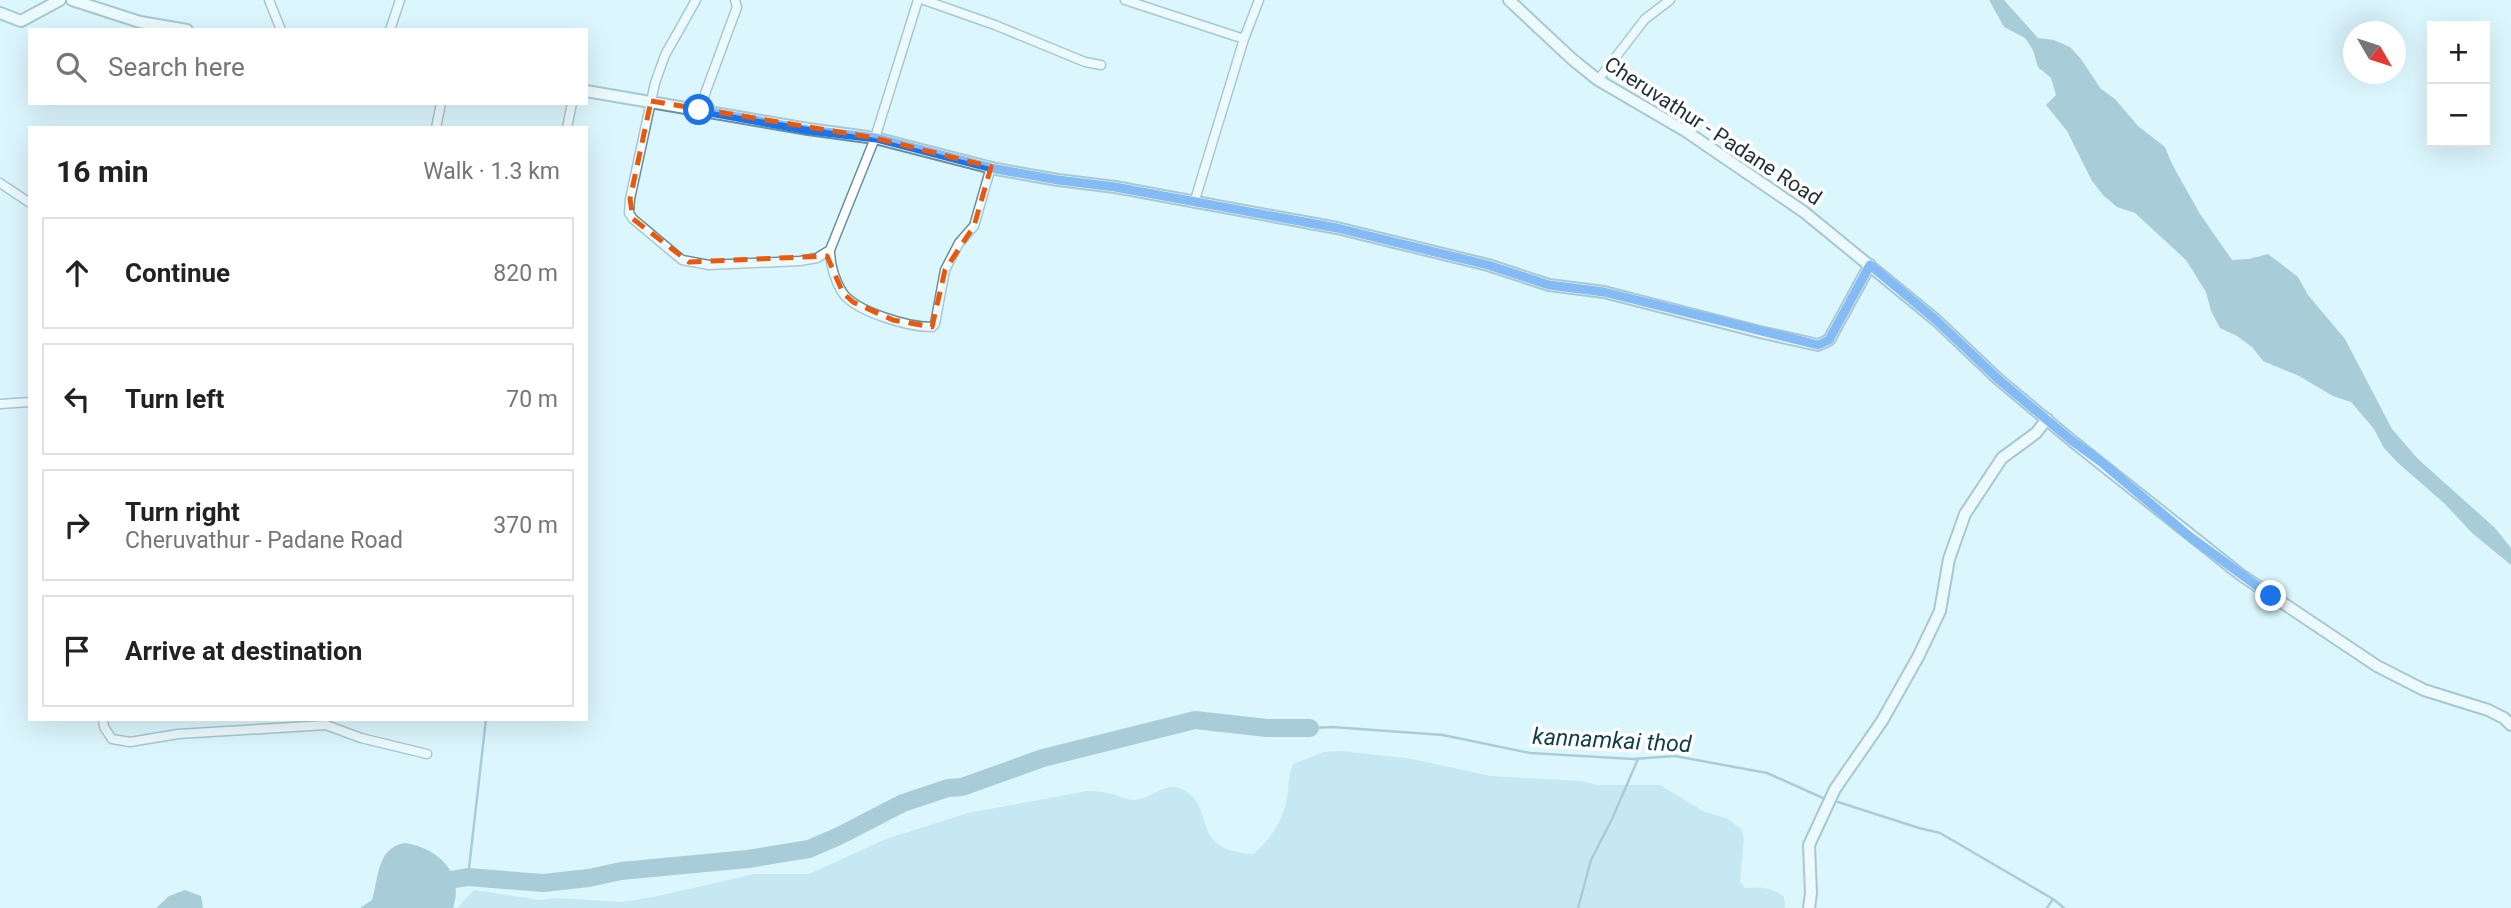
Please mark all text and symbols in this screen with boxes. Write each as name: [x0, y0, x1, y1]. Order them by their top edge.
north arrow: [2343, 21, 2406, 84]
map controls: [2427, 21, 2490, 147]
button: +: [2427, 21, 2490, 84]
search box: [28, 28, 588, 105]
icon: search: [52, 48, 90, 86]
text: Search here: [108, 52, 245, 82]
street label: Cheruvathur - Padane Road: [1600, 52, 1826, 210]
button: −: [2427, 84, 2490, 147]
route start: [683, 94, 714, 125]
text: 16 min: [56, 154, 149, 189]
text: Walk · 1.3 km: [423, 158, 560, 185]
icon: ahead: [58, 254, 96, 292]
text: Continue: [125, 258, 230, 288]
text: 820 m: [493, 260, 558, 287]
icon: left: [58, 380, 96, 418]
text: Turn left: [125, 384, 224, 414]
text: 70 m: [506, 386, 558, 413]
text: Turn right: [125, 497, 240, 527]
icon: right: [58, 506, 96, 544]
text: 370 m: [493, 512, 558, 539]
text: Cheruvathur - Padane Road: [125, 527, 403, 554]
route end: [2255, 580, 2286, 611]
icon: arrive: [58, 632, 96, 670]
text: Arrive at destination: [125, 636, 362, 666]
water label: kannamkai thod: [1532, 723, 1693, 758]

